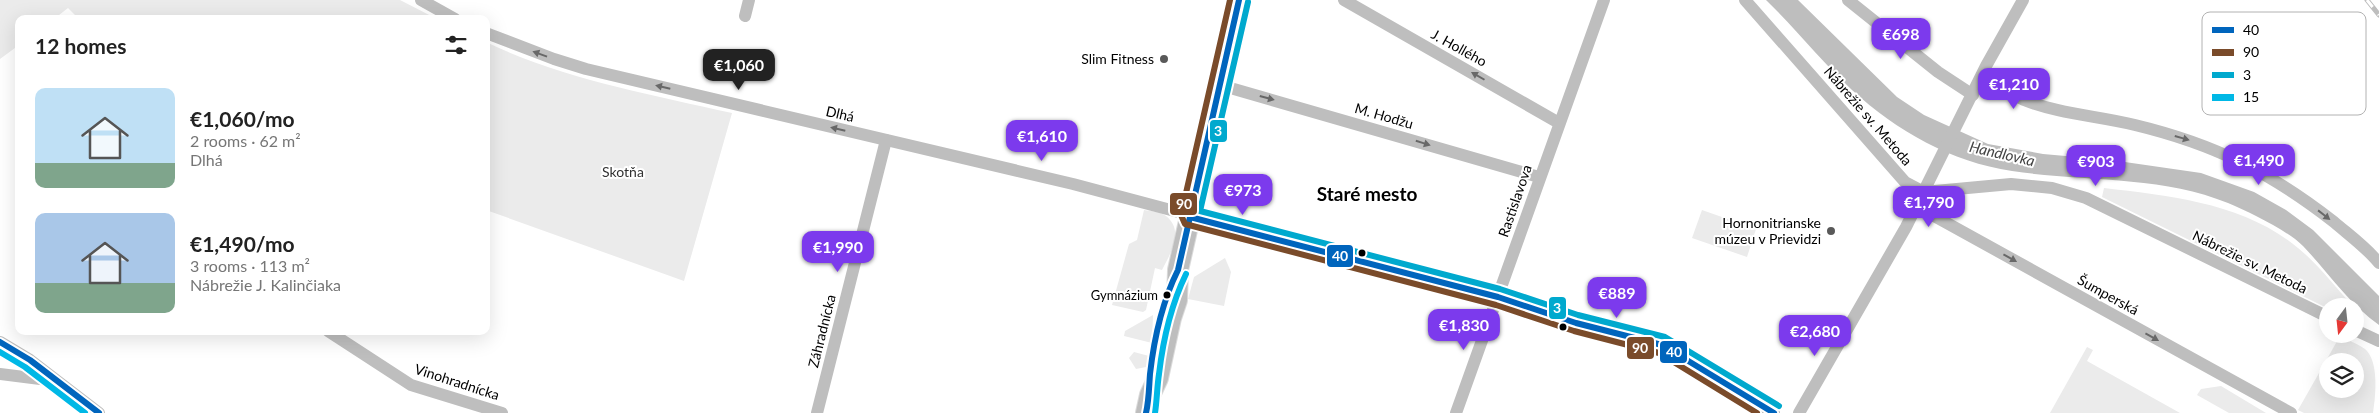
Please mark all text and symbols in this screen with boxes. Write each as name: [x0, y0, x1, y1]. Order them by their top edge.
legend: [2202, 12, 2366, 115]
pin: €698: [1871, 18, 1931, 60]
text: 40: [2243, 21, 2259, 38]
text: €698: [1882, 24, 1920, 43]
street label: J. Hollého: [1429, 25, 1490, 70]
icon: filters: [442, 31, 470, 59]
text: 12 homes: [35, 33, 126, 58]
text: 90: [2243, 43, 2259, 60]
pin: €1,060: [698, 48, 780, 91]
one-way arrow: [532, 50, 547, 57]
place label: Slim Fitness: [1081, 50, 1154, 67]
marker: Slim Fitness: [1158, 53, 1170, 65]
text: €1,060: [714, 55, 764, 74]
street label: Nábrežie sv. Metoda: [1821, 63, 1916, 169]
text: 3: [2243, 66, 2251, 83]
pin: €1,210: [1973, 68, 2055, 110]
one-way arrow: [1472, 72, 1485, 81]
text: €1,210: [1989, 74, 2039, 93]
one-way arrow: [656, 83, 671, 91]
text: 15: [2243, 88, 2259, 105]
one-way arrow: [1260, 95, 1275, 103]
street label: M. Hodžu: [1353, 99, 1415, 132]
street label: Dlhá: [824, 102, 856, 125]
text: €1,060/mo: [190, 106, 295, 131]
icon: home: [75, 108, 135, 168]
line badge: 3: [1209, 119, 1228, 143]
pin: €1,610: [1001, 120, 1083, 162]
text: 3: [1214, 122, 1222, 139]
one-way arrow: [831, 125, 846, 133]
text: €1,610: [1017, 126, 1067, 145]
text: 2 rooms · 62 m²: [190, 131, 301, 150]
one-way arrow: [2174, 135, 2189, 143]
water label: Handlovka: [1968, 137, 2037, 169]
one-way arrow: [1416, 139, 1431, 147]
pin: €903: [2066, 144, 2126, 187]
pin: €1,490: [2218, 144, 2300, 186]
text: Dlhá: [190, 150, 223, 169]
text: €1,490: [2234, 150, 2284, 169]
text: €903: [2077, 151, 2115, 170]
street label: Rastislavova: [1494, 162, 1535, 239]
park label: Skotňa: [602, 163, 644, 180]
pin: €973: [1213, 174, 1273, 216]
text: €973: [1224, 180, 1262, 199]
district label: Staré mesto: [1317, 182, 1417, 205]
pin: €1,790: [1888, 186, 1970, 228]
line badge: 90: [1169, 192, 1198, 216]
text: €1,790: [1904, 192, 1954, 211]
text: 90: [1176, 195, 1192, 212]
one-way arrow: [2317, 209, 2330, 220]
place label: Hornonitrianske múzeu v Prievidzi: [1714, 214, 1821, 247]
marker: Hornonitrianske múzeu v Prievidzi: [1825, 225, 1837, 237]
street label: Nábrežie sv. Metoda: [2190, 226, 2310, 297]
pin: €1,990: [797, 230, 879, 273]
text: €1,490/mo: [190, 231, 295, 256]
icon: home: [75, 233, 135, 293]
text: €1,990: [813, 237, 863, 256]
line badge: 40: [1326, 244, 1354, 268]
text: 40: [1332, 247, 1348, 264]
unlabelled marker: [1357, 248, 1367, 258]
one-way arrow: [2003, 254, 2016, 263]
text: 3 rooms · 113 m²: [190, 256, 310, 275]
street label: Šumperská: [2075, 271, 2142, 318]
text: Nábrežie J. Kalinčiaka: [190, 275, 341, 294]
pin: €889: [1587, 276, 1647, 319]
text: €889: [1598, 283, 1636, 302]
place label: Gymnázium: [1091, 287, 1158, 303]
marker: Gymnázium: [1162, 290, 1172, 300]
street label: Záhradnícka: [804, 292, 839, 369]
line badge: 3: [1548, 296, 1567, 320]
north arrow: [2319, 298, 2364, 342]
map controls: [2319, 298, 2364, 398]
text: 3: [1553, 299, 1561, 316]
pin: €1,830: [1423, 308, 1505, 351]
pin: €2,680: [1774, 314, 1856, 357]
text: €1,830: [1439, 315, 1489, 334]
text: €2,680: [1790, 321, 1840, 340]
unlabelled marker: [1558, 322, 1568, 332]
one-way arrow: [2145, 332, 2159, 341]
line badge: 90: [1626, 336, 1655, 360]
text: 90: [1632, 339, 1648, 356]
line badge: 40: [1659, 340, 1688, 364]
text: 40: [1666, 343, 1682, 360]
button: layers: [2319, 353, 2364, 398]
street label: Vinohradnícka: [413, 360, 502, 403]

